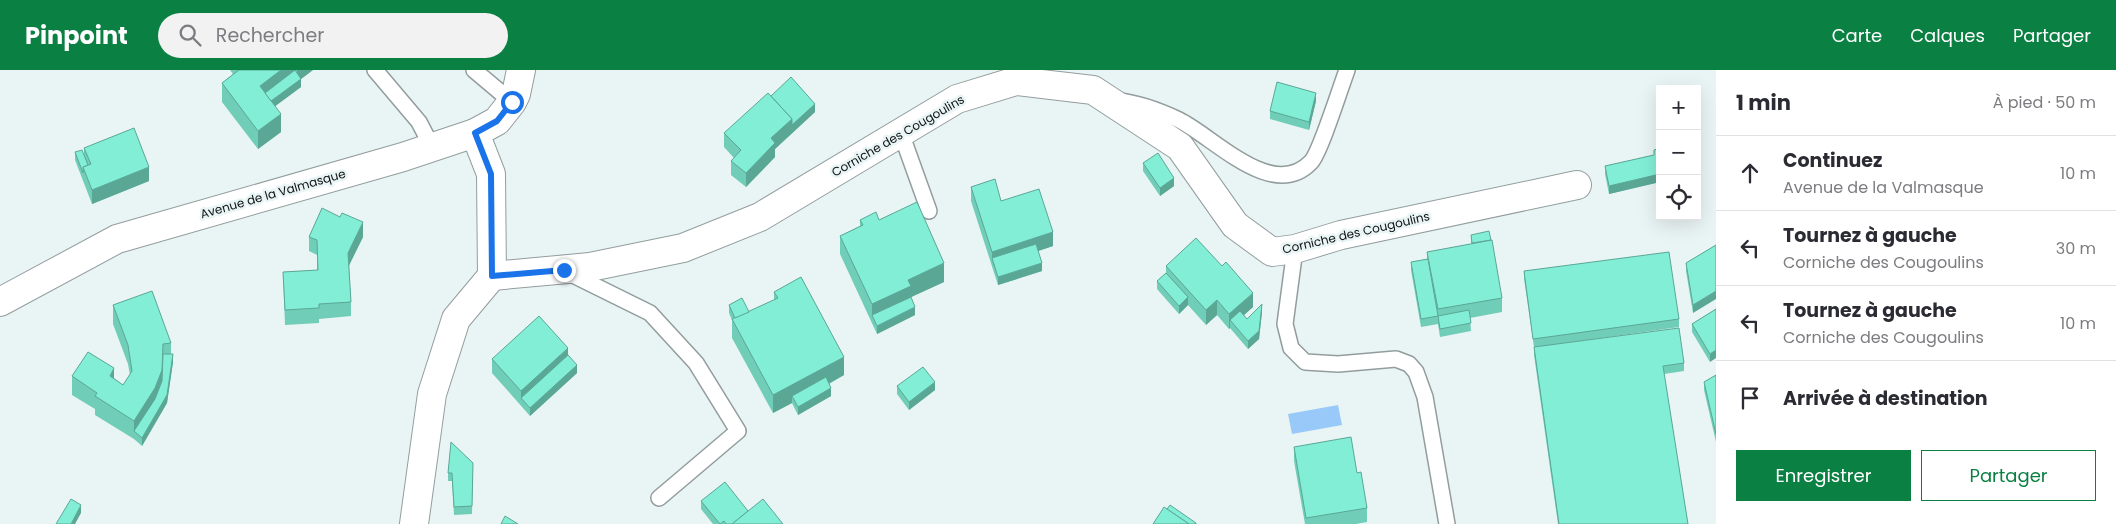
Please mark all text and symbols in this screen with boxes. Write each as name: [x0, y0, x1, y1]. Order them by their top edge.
search box: [158, 13, 508, 58]
text: Pinpoint: [25, 19, 128, 52]
icon: search: [176, 21, 204, 49]
text: Rechercher: [216, 22, 324, 49]
text: Carte: [1832, 23, 1882, 48]
text: Calques: [1910, 23, 1985, 48]
text: Partager: [2013, 23, 2091, 48]
map controls: [1656, 85, 1701, 220]
button: +: [1656, 85, 1701, 130]
text: 1 min: [1736, 88, 1791, 117]
route start: [501, 91, 524, 114]
street label: Corniche des Cougoulins: [828, 91, 967, 181]
text: À pied · 50 m: [1993, 91, 2096, 114]
button: −: [1656, 130, 1701, 175]
text: Continuez: [1783, 147, 1882, 174]
icon: ahead: [1736, 159, 1764, 187]
text: 10 m: [2060, 162, 2096, 185]
street label: Avenue de la Valmasque: [198, 165, 348, 222]
button: locate: [1656, 175, 1701, 220]
text: Avenue de la Valmasque: [1783, 176, 1984, 199]
street label: Corniche des Cougoulins: [1281, 207, 1431, 258]
text: Tournez à gauche: [1783, 222, 1957, 249]
icon: left: [1736, 234, 1764, 262]
text: 30 m: [2056, 237, 2096, 260]
text: Corniche des Cougoulins: [1783, 251, 1984, 274]
route end: [553, 259, 576, 282]
text: Tournez à gauche: [1783, 297, 1957, 324]
icon: left: [1736, 309, 1764, 337]
text: 10 m: [2060, 312, 2096, 335]
text: Corniche des Cougoulins: [1783, 326, 1984, 349]
icon: arrive: [1736, 384, 1764, 412]
text: Arrivée à destination: [1783, 385, 1988, 412]
button: Enregistrer: [1736, 450, 1911, 501]
button: Partager: [1921, 450, 2096, 501]

